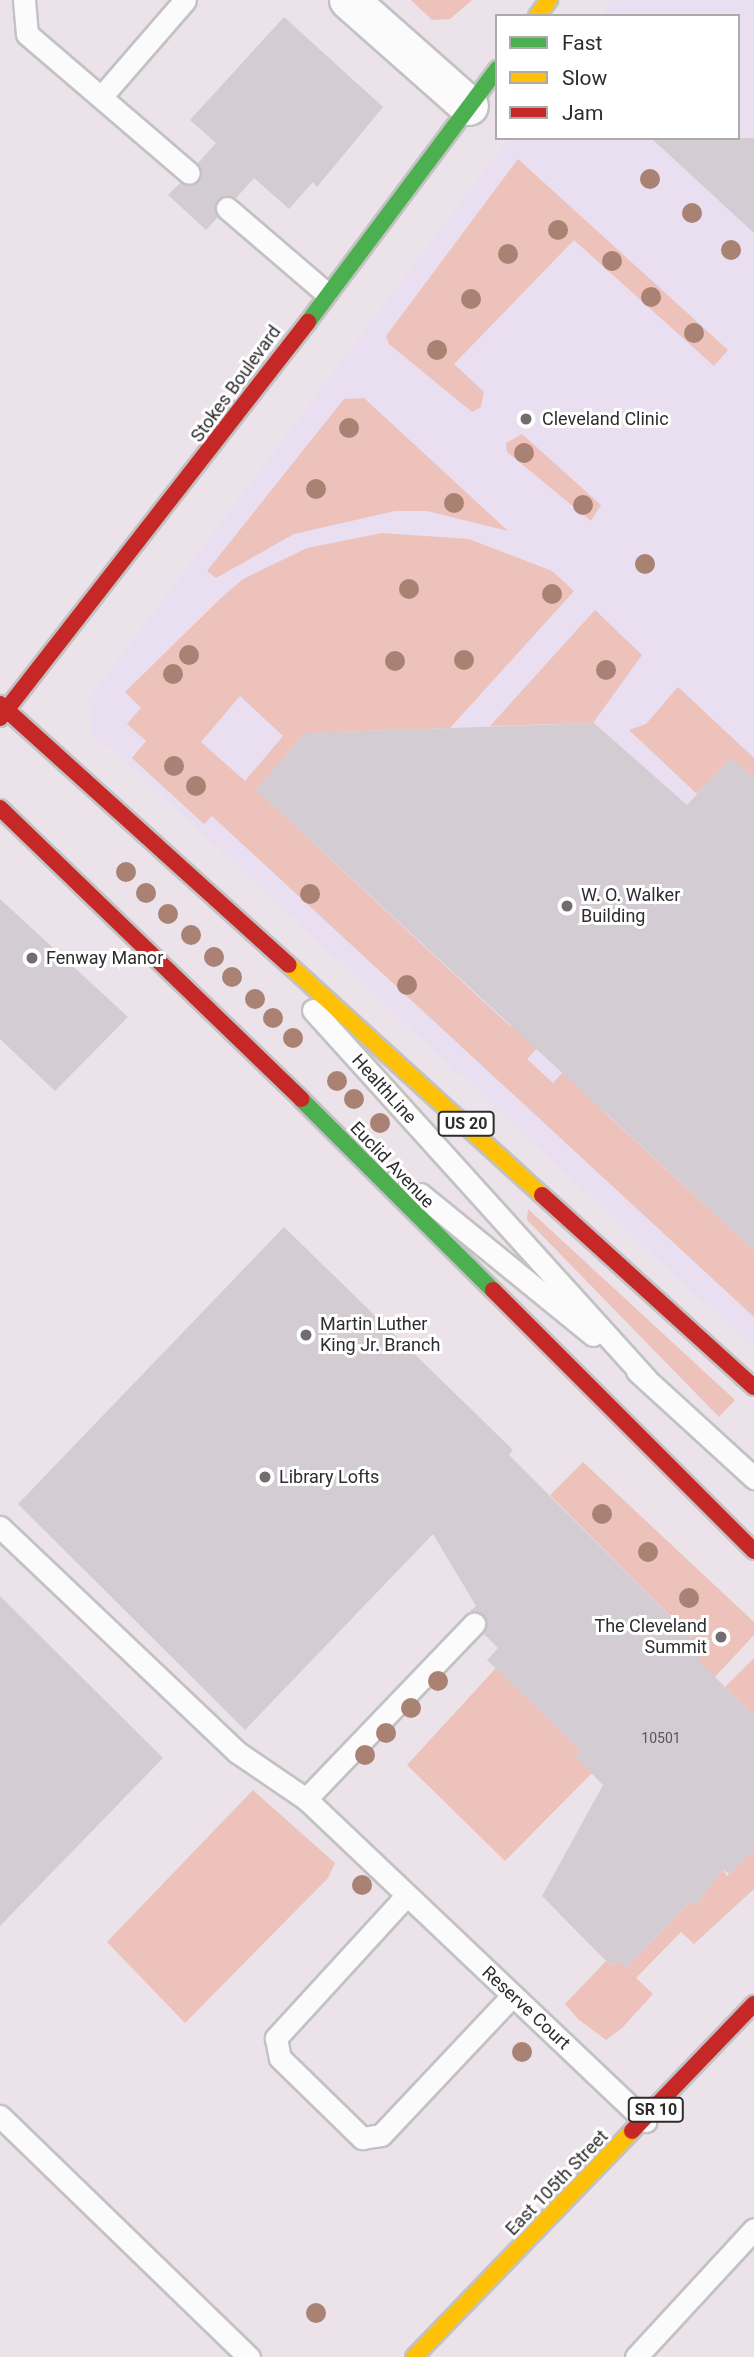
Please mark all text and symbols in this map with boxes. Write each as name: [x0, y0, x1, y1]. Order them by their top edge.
legend: [495, 14, 740, 140]
text: Fast: [562, 31, 602, 55]
text: Slow: [562, 66, 607, 90]
text: Jam: [562, 101, 603, 125]
street label: Stokes Boulevard: [187, 322, 285, 446]
place label: Cleveland Clinic: [542, 408, 669, 430]
marker: Cleveland Clinic: [516, 409, 536, 429]
place label: W. O. Walker Building: [581, 885, 680, 928]
marker: W. O. Walker Building: [559, 898, 575, 914]
place label: Fenway Manor: [46, 947, 163, 969]
marker: Fenway Manor: [24, 950, 40, 966]
street label: HealthLine: [347, 1050, 421, 1128]
road number: US 20: [436, 1112, 496, 1136]
street label: Euclid Avenue: [345, 1117, 439, 1213]
place label: Martin Luther King Jr. Branch: [320, 1314, 440, 1356]
marker: Martin Luther King Jr. Branch: [298, 1327, 314, 1343]
place label: Library Lofts: [279, 1466, 379, 1488]
marker: Library Lofts: [257, 1469, 273, 1485]
place label: The Cleveland Summit: [594, 1616, 707, 1658]
marker: The Cleveland Summit: [713, 1629, 729, 1645]
house number: 10501: [641, 1730, 681, 1746]
street label: Reserve Court: [477, 1962, 575, 2054]
road number: SR 10: [626, 2098, 686, 2122]
street label: East 105th Street: [501, 2126, 613, 2240]

